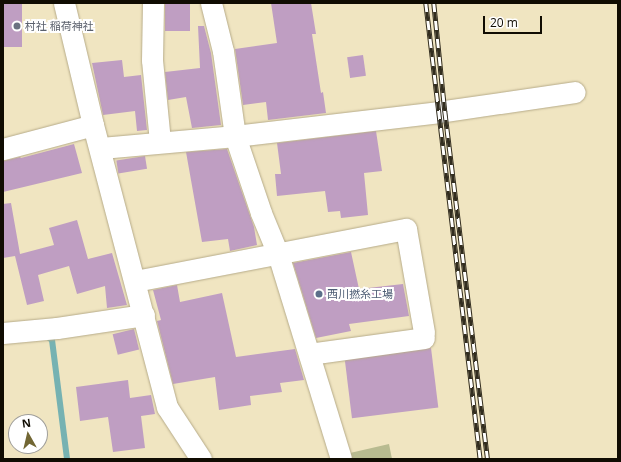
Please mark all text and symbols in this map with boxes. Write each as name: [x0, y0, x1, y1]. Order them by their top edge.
scale bar: [485, 8, 544, 34]
text: 20 m: [490, 14, 518, 31]
place label: 村社 稲荷神社: [25, 19, 94, 33]
marker: 村社 稲荷神社: [12, 21, 22, 31]
place label: 西川撚糸工場: [327, 287, 393, 301]
marker: 西川撚糸工場: [314, 289, 324, 299]
north arrow: [8, 414, 48, 454]
text: N: [21, 415, 32, 431]

